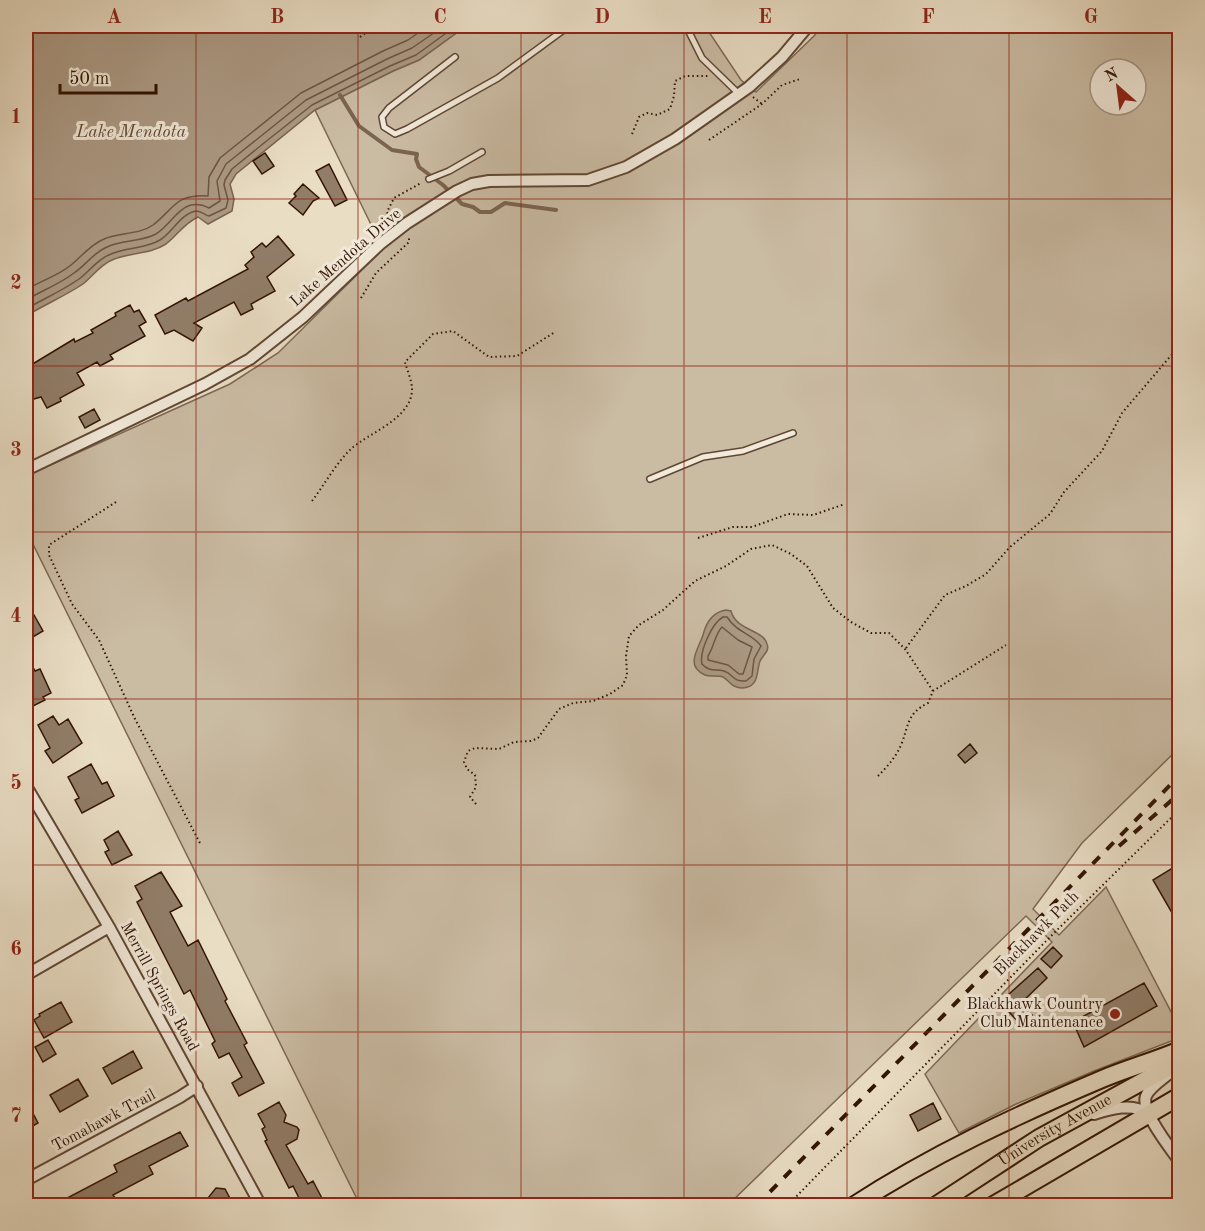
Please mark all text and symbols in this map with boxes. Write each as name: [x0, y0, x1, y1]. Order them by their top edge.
text: A: [106, 8, 122, 28]
text: B: [270, 8, 284, 28]
text: C: [433, 8, 447, 28]
text: D: [594, 8, 610, 28]
text: E: [758, 8, 772, 28]
text: F: [921, 8, 935, 28]
text: G: [1084, 8, 1098, 28]
scale bar: [60, 57, 156, 95]
north arrow: [1088, 57, 1148, 117]
text: N: [1103, 65, 1122, 85]
text: 50 m: [69, 70, 109, 88]
text: 1: [10, 108, 22, 128]
water label: Lake Mendota: [75, 123, 186, 141]
street label: Lake Mendota Drive: [288, 206, 404, 310]
text: 2: [10, 274, 22, 294]
text: 3: [10, 441, 22, 461]
text: 4: [10, 607, 22, 627]
text: 5: [10, 773, 22, 794]
street label: Blackhawk Path: [992, 888, 1083, 979]
street label: Merrill Springs Road: [117, 920, 201, 1054]
text: 6: [10, 940, 22, 960]
place label: Blackhawk Country Club Maintenance: [967, 997, 1104, 1031]
marker: Blackhawk Country Club Maintenance: [1108, 1007, 1122, 1021]
street label: Tomahawk Trail: [50, 1087, 158, 1155]
street label: University Avenue: [996, 1092, 1115, 1170]
text: 7: [10, 1107, 22, 1127]

